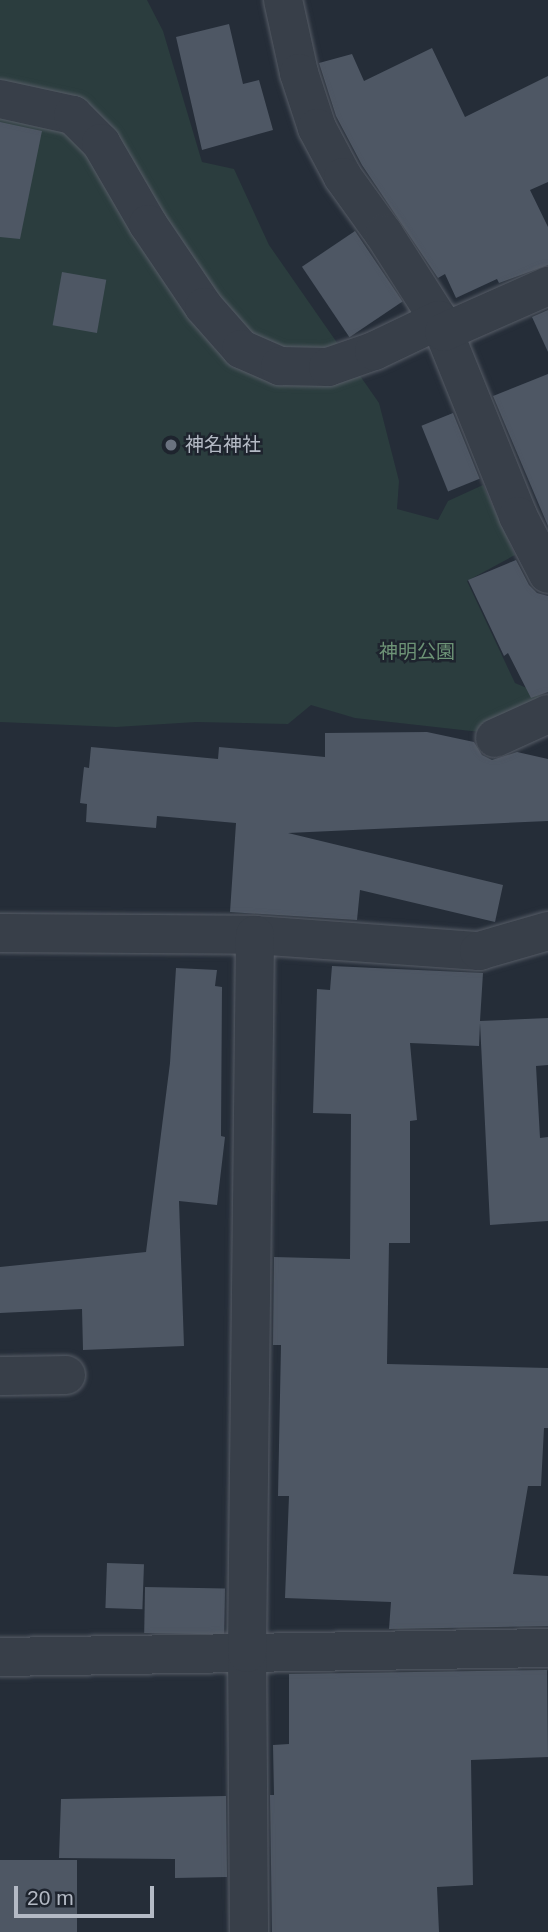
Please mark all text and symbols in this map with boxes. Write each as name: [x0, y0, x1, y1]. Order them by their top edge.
place label: 神名神社: [185, 434, 261, 456]
marker: 神名神社: [163, 437, 179, 453]
park label: 神明公園: [379, 641, 455, 663]
scale bar: [18, 1872, 158, 1916]
text: 20 m: [27, 1886, 74, 1909]

